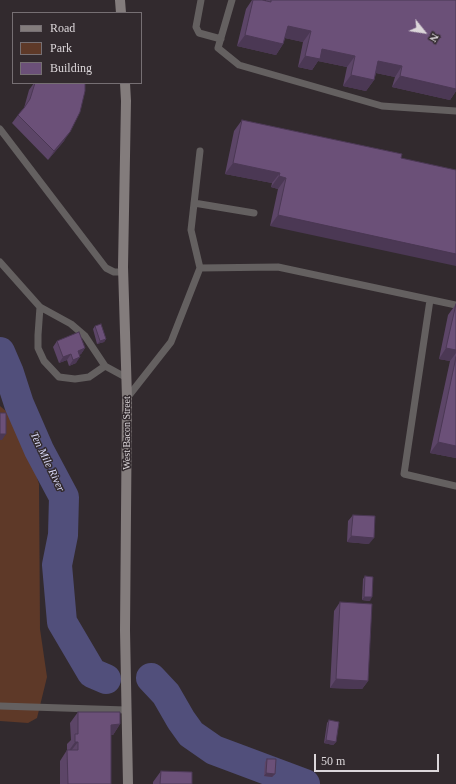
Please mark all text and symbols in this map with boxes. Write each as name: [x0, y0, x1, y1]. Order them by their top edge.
legend: [12, 12, 142, 84]
north arrow: [404, 12, 444, 52]
text: Road: [50, 21, 75, 35]
text: N: [427, 32, 442, 44]
text: Park: [50, 41, 72, 55]
text: Building: [50, 61, 92, 75]
street label: West Bacon Street: [121, 396, 133, 470]
water label: Ten Mile River: [27, 430, 67, 494]
scale bar: [316, 746, 441, 772]
text: 50 m: [321, 754, 345, 768]

